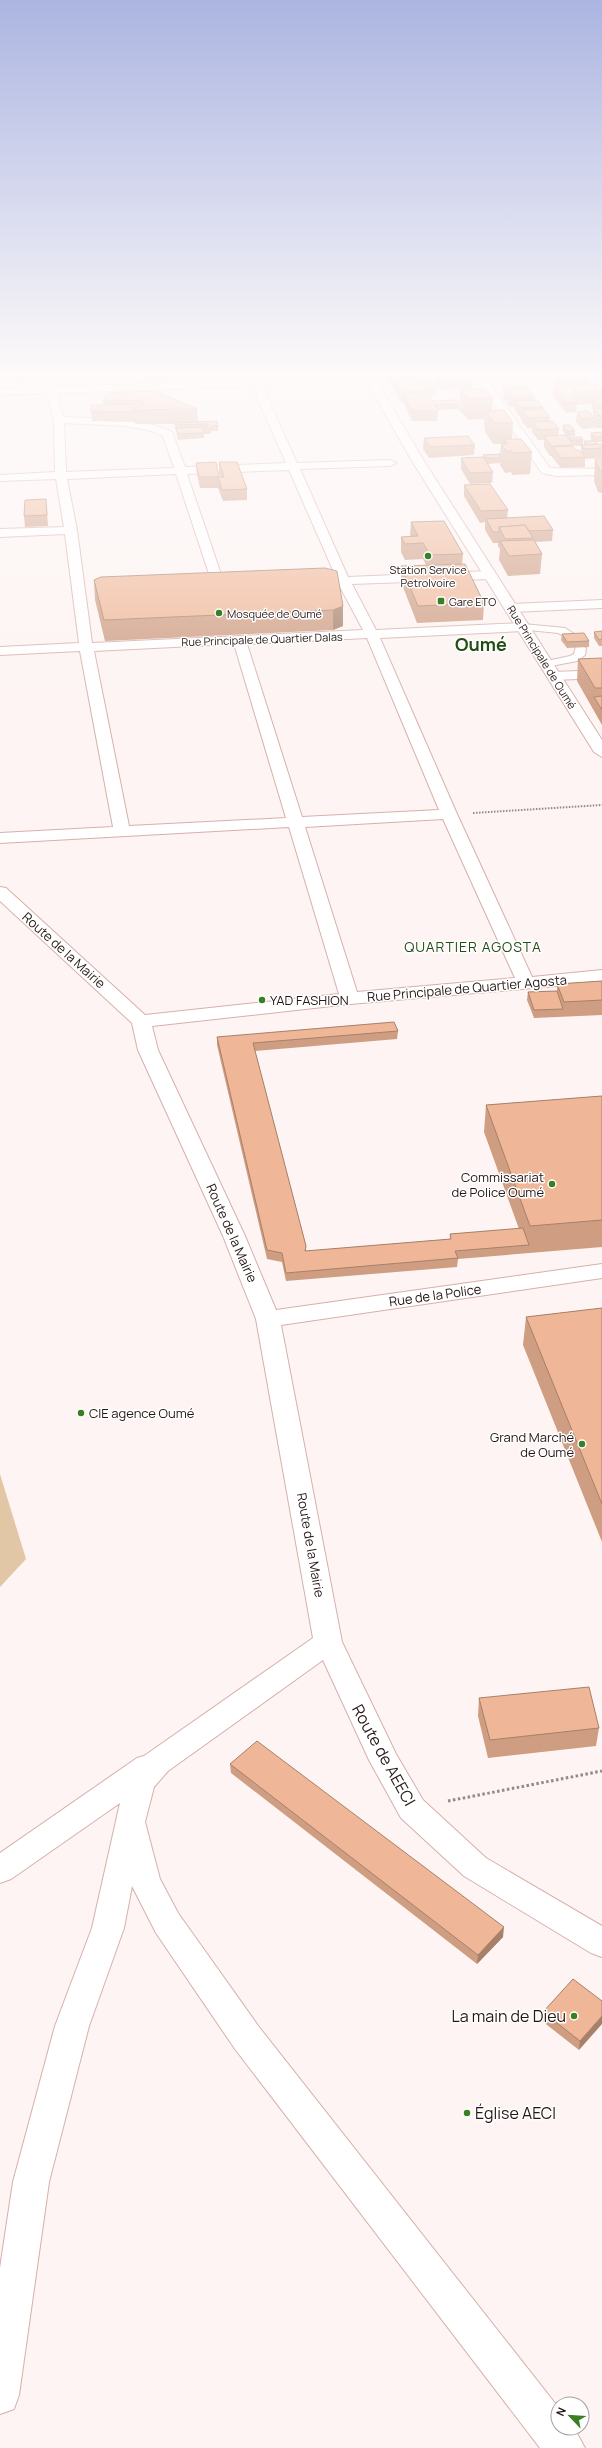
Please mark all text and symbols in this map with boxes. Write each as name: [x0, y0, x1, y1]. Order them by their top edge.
marker: Station Service PetroIvoire: [423, 551, 433, 561]
place label: Station Service PetroIvoire: [389, 562, 467, 590]
place label: Gare ETO: [449, 594, 496, 609]
marker: Gare ETO: [436, 596, 446, 606]
street label: Rue Principale de Oumé: [504, 602, 580, 712]
place label: Mosquée de Oumé: [227, 606, 323, 621]
marker: Mosquée de Oumé: [214, 608, 224, 618]
street label: Rue Principale de Quartier Dalas: [181, 629, 343, 649]
district label: Oumé: [455, 632, 507, 656]
street label: Route de la Mairie: [19, 908, 110, 992]
district label: QUARTIER AGOSTA: [404, 937, 542, 956]
street label: Rue Principale de Quartier Agosta: [366, 970, 568, 1006]
place label: YAD FASHION: [270, 991, 349, 1009]
marker: YAD FASHION: [257, 995, 267, 1005]
place label: Commissariat de Police Oumé: [452, 1168, 544, 1201]
marker: Commissariat de Police Oumé: [547, 1179, 557, 1189]
street label: Route de la Mairie: [202, 1181, 262, 1285]
street label: Rue de la Police: [388, 1280, 483, 1310]
place label: CIE agence Oumé: [89, 1404, 195, 1422]
marker: CIE agence Oumé: [76, 1408, 86, 1418]
place label: Grand Marché de Oumé: [490, 1428, 574, 1461]
marker: Grand Marché de Oumé: [577, 1439, 587, 1449]
street label: Route de la Mairie: [293, 1491, 329, 1599]
street label: Route de AEECI: [347, 1700, 421, 1810]
place label: La main de Dieu: [451, 2005, 566, 2027]
marker: La main de Dieu: [569, 2011, 579, 2021]
place label: Église AECI: [475, 2102, 556, 2124]
marker: Église AECI: [462, 2108, 472, 2118]
north arrow: [550, 2396, 590, 2436]
text: N: [552, 2405, 569, 2418]

